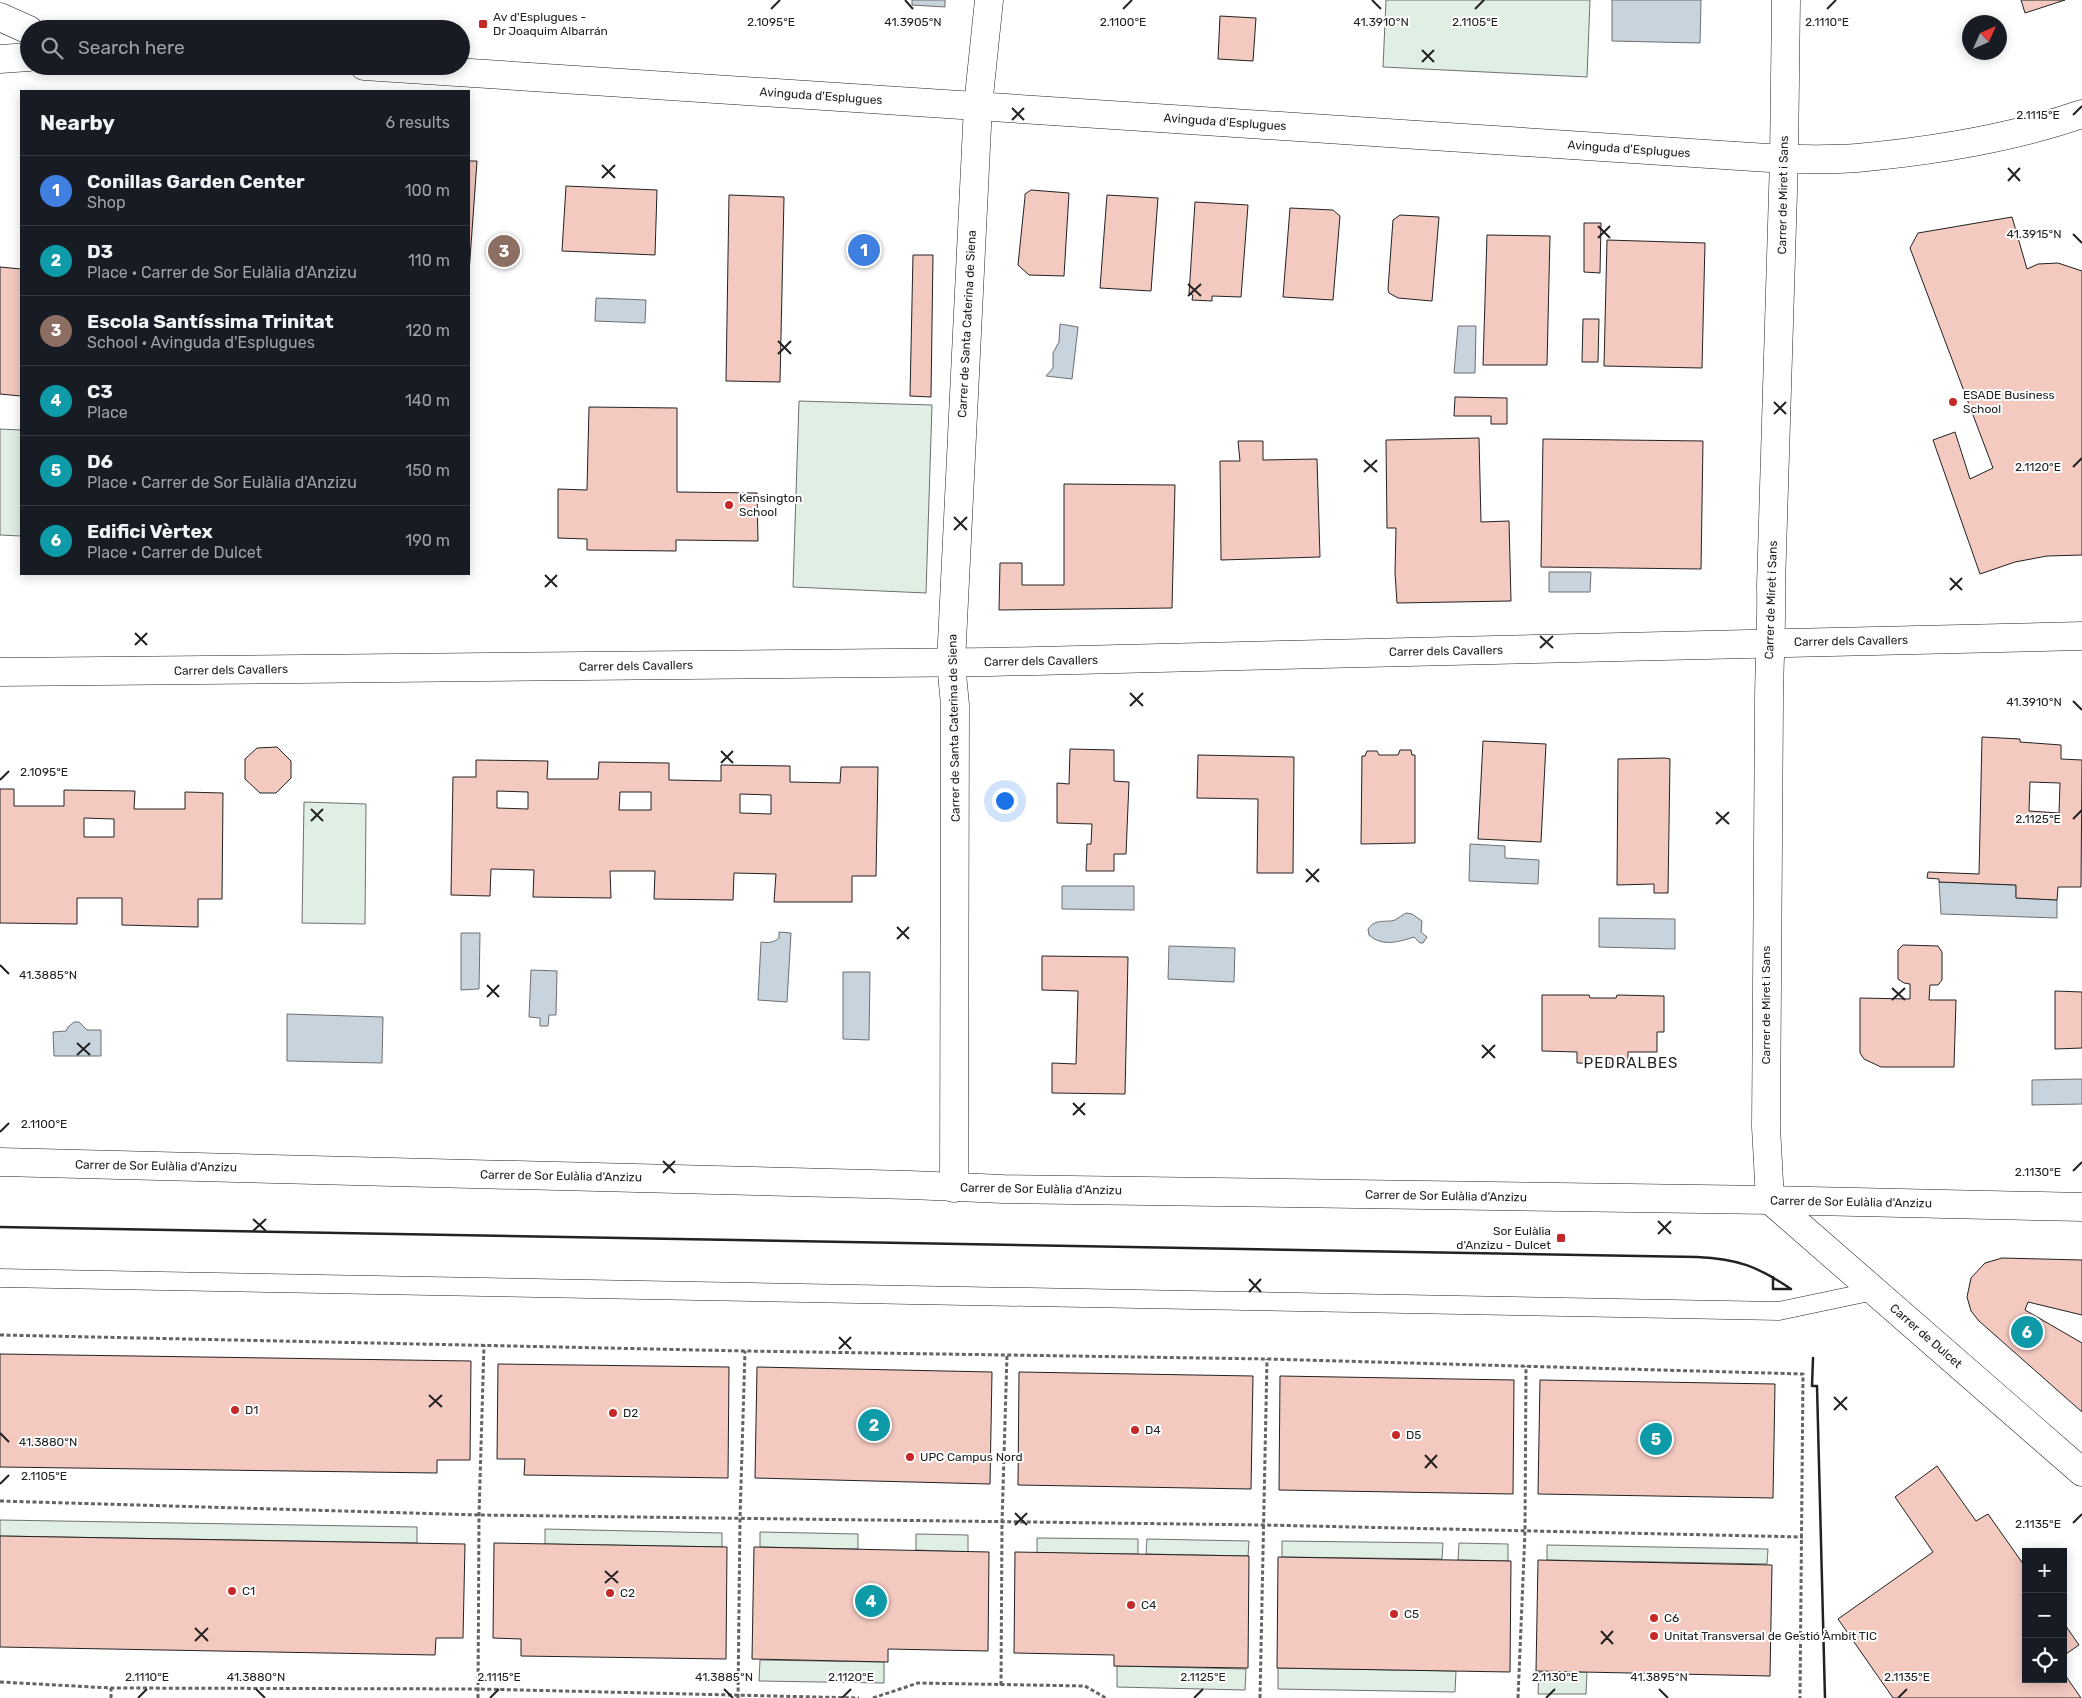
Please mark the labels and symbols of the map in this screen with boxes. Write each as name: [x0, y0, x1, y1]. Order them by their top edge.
place label: Av d'Esplugues - Dr Joaquim Albarrán: [493, 10, 608, 38]
text: 2.1095°E: [747, 15, 795, 29]
text: 41.3905°N: [884, 15, 942, 29]
text: 2.1100°E: [1100, 15, 1146, 29]
text: 41.3910°N: [1353, 15, 1409, 29]
text: 2.1105°E: [1452, 15, 1498, 29]
text: 2.1110°E: [1805, 15, 1849, 29]
north arrow: [1962, 15, 2007, 60]
marker: Av d'Esplugues - Dr Joaquim Albarrán: [477, 18, 489, 30]
street label: Avinguda d'Esplugues: [759, 85, 883, 107]
text: 2.1115°E: [2016, 108, 2060, 122]
street label: Avinguda d'Esplugues: [1163, 111, 1287, 133]
street label: Carrer de Miret i Sans: [1775, 135, 1791, 255]
street label: Avinguda d'Esplugues: [1567, 138, 1691, 160]
text: 41.3915°N: [2007, 227, 2061, 241]
street label: Carrer de Santa Caterina de Siena: [955, 230, 979, 418]
pin: 1: [848, 231, 880, 269]
pin: 3: [488, 232, 520, 270]
place label: ESADE Business School: [1963, 388, 2055, 416]
marker: ESADE Business School: [1947, 396, 1959, 408]
text: 2.1120°E: [2015, 460, 2061, 474]
place label: Kensington School: [739, 491, 802, 519]
marker: Kensington School: [723, 499, 735, 511]
street label: Carrer de Miret i Sans: [1762, 540, 1780, 660]
street label: Carrer dels Cavallers: [1794, 633, 1908, 649]
street label: Carrer de Santa Caterina de Siena: [945, 634, 963, 822]
street label: Carrer dels Cavallers: [1389, 643, 1503, 659]
street label: Carrer dels Cavallers: [984, 653, 1098, 669]
street label: Carrer dels Cavallers: [579, 658, 693, 674]
street label: Carrer dels Cavallers: [174, 662, 288, 678]
text: 41.3910°N: [2006, 695, 2062, 709]
text: 2.1095°E: [20, 765, 68, 779]
your location: [992, 788, 1018, 814]
text: 2.1125°E: [2015, 812, 2061, 826]
street label: Carrer de Miret i Sans: [1759, 946, 1773, 1064]
text: 41.3885°N: [19, 968, 77, 982]
district label: PEDRALBES: [1584, 1054, 1678, 1072]
text: 2.1100°E: [21, 1117, 67, 1131]
street label: Carrer de Sor Eulàlia d'Anzizu: [75, 1158, 237, 1174]
text: 2.1130°E: [2015, 1165, 2061, 1179]
street label: Carrer de Sor Eulàlia d'Anzizu: [480, 1168, 642, 1184]
street label: Carrer de Sor Eulàlia d'Anzizu: [960, 1181, 1122, 1197]
street label: Carrer de Sor Eulàlia d'Anzizu: [1365, 1188, 1527, 1204]
street label: Carrer de Sor Eulàlia d'Anzizu: [1770, 1194, 1932, 1210]
place label: Sor Eulàlia d'Anzizu - Dulcet: [1456, 1224, 1551, 1252]
marker: Sor Eulàlia d'Anzizu - Dulcet: [1555, 1232, 1567, 1244]
street label: Carrer de Dulcet: [1887, 1301, 1965, 1371]
pin: 6: [2011, 1313, 2043, 1351]
place label: D1: [245, 1403, 258, 1417]
marker: D1: [229, 1404, 241, 1416]
place label: D2: [623, 1406, 638, 1420]
pin: 2: [858, 1406, 890, 1444]
marker: D2: [607, 1407, 619, 1419]
pin: 5: [1640, 1420, 1672, 1458]
place label: D4: [1145, 1423, 1161, 1437]
marker: D4: [1129, 1424, 1141, 1436]
place label: D5: [1406, 1428, 1421, 1442]
marker: D5: [1390, 1429, 1402, 1441]
text: 41.3880°N: [19, 1435, 77, 1449]
place label: UPC Campus Nord: [920, 1450, 1023, 1464]
marker: UPC Campus Nord: [904, 1451, 916, 1463]
text: 2.1105°E: [21, 1469, 67, 1483]
text: 2.1135°E: [2015, 1517, 2061, 1531]
pin: 4: [855, 1582, 887, 1620]
place label: C1: [242, 1584, 255, 1598]
marker: C1: [226, 1585, 238, 1597]
place label: C2: [620, 1586, 635, 1600]
marker: C2: [604, 1587, 616, 1599]
place label: C4: [1141, 1598, 1157, 1612]
marker: C4: [1125, 1599, 1137, 1611]
place label: C5: [1404, 1607, 1419, 1621]
marker: C5: [1388, 1608, 1400, 1620]
place label: C6: [1664, 1611, 1679, 1625]
marker: C6: [1648, 1612, 1660, 1624]
place label: Unitat Transversal de Gestió Àmbit TIC: [1664, 1629, 1877, 1643]
marker: Unitat Transversal de Gestió Àmbit TIC: [1648, 1630, 1660, 1642]
text: 2.1110°E: [125, 1670, 169, 1684]
text: 41.3880°N: [227, 1670, 285, 1684]
text: 2.1115°E: [477, 1670, 521, 1684]
text: 41.3885°N: [695, 1670, 753, 1684]
text: 2.1120°E: [828, 1670, 874, 1684]
text: 2.1125°E: [1180, 1670, 1226, 1684]
text: 2.1130°E: [1532, 1670, 1578, 1684]
text: 41.3895°N: [1630, 1670, 1688, 1684]
text: 2.1135°E: [1884, 1670, 1930, 1684]

